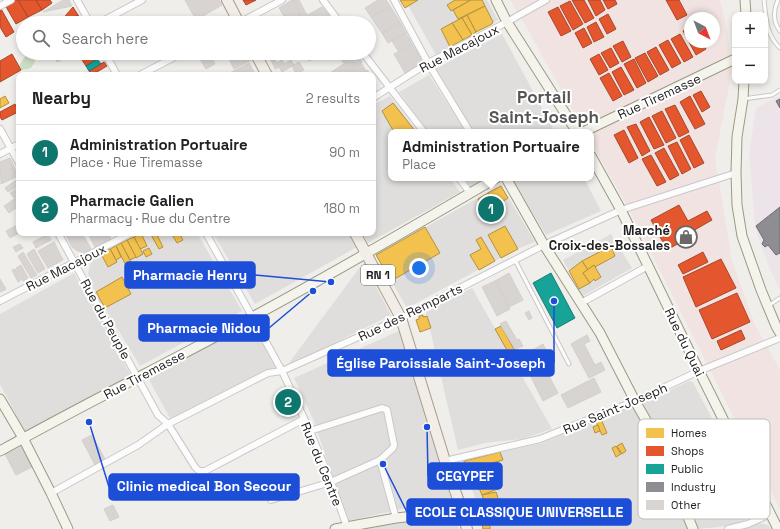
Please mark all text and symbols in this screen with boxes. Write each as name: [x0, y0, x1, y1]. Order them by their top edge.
north arrow: [684, 12, 720, 48]
map controls: [732, 12, 768, 84]
button: +: [732, 12, 768, 48]
search box: [16, 16, 376, 60]
street label: Rue Macajoux: [416, 20, 502, 77]
icon: search: [30, 27, 52, 49]
text: Search here: [62, 29, 148, 48]
button: −: [732, 48, 768, 84]
street label: Rue Tiremasse: [615, 70, 704, 123]
district label: Portail Saint-Joseph: [489, 86, 599, 128]
text: Nearby: [32, 87, 91, 109]
text: 2 results: [306, 90, 360, 107]
popup: [388, 129, 594, 181]
text: Administration Portuaire: [70, 135, 248, 154]
text: Administration Portuaire: [402, 137, 580, 156]
text: 1: [42, 144, 48, 161]
text: 90 m: [329, 144, 360, 161]
text: Place · Rue Tiremasse: [70, 154, 203, 171]
text: Place: [402, 156, 436, 173]
text: Pharmacie Galien: [70, 191, 194, 210]
pin: 1: [478, 194, 504, 224]
text: 2: [41, 200, 49, 217]
text: 180 m: [324, 200, 360, 217]
text: Pharmacy · Rue du Centre: [70, 210, 231, 227]
place label: Marché Croix-des-Bossales: [549, 222, 670, 254]
shop icon: Marché Croix-des-Bossales: [673, 224, 699, 250]
street label: Rue Macajoux: [23, 240, 110, 295]
your location: [409, 258, 429, 278]
callout: Pharmacie Henry: [125, 262, 255, 288]
road number: RN 1: [361, 265, 395, 285]
text: Pharmacie Henry: [133, 266, 247, 284]
street label: Rue du Peuple: [76, 276, 135, 362]
street label: Rue des Remparts: [355, 280, 465, 345]
street label: Rue du Quai: [661, 305, 708, 379]
callout: Pharmacie Nidou: [139, 315, 269, 341]
text: Pharmacie Nidou: [147, 319, 261, 337]
street label: Rue Tiremasse: [101, 346, 188, 403]
callout: Église Paroissiale Saint-Joseph: [328, 350, 554, 376]
text: Église Paroissiale Saint-Joseph: [336, 354, 546, 372]
street label: Rue Saint-Joseph: [561, 379, 670, 438]
pin: 2: [275, 387, 301, 417]
legend: [638, 419, 770, 519]
street label: Rue du Centre: [297, 420, 346, 509]
text: Homes: [671, 426, 707, 440]
text: Shops: [671, 444, 704, 458]
text: Public: [671, 462, 703, 476]
callout: CEGYPEF: [428, 463, 502, 489]
text: CEGYPEF: [436, 467, 495, 485]
callout: Clinic medical Bon Secour: [109, 474, 299, 500]
text: Clinic medical Bon Secour: [117, 477, 292, 495]
text: Industry: [671, 480, 716, 494]
text: Other: [671, 498, 701, 512]
callout: ECOLE CLASSIQUE UNIVERSELLE: [407, 499, 631, 525]
text: ECOLE CLASSIQUE UNIVERSELLE: [415, 503, 623, 521]

